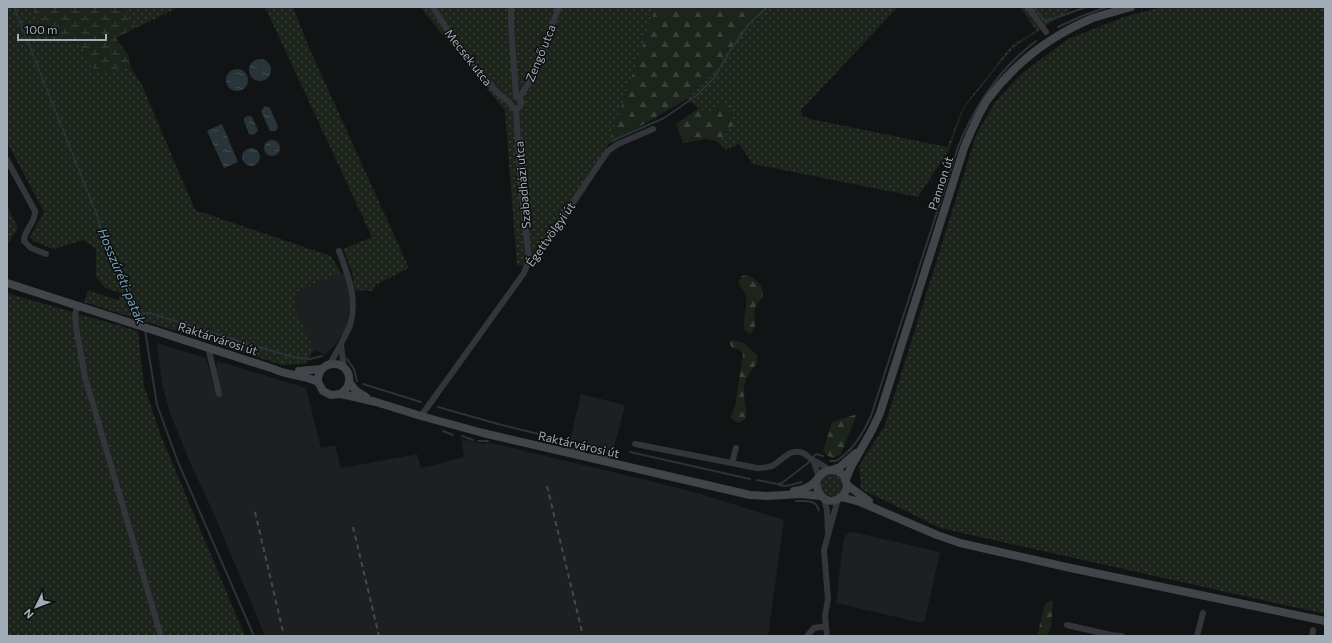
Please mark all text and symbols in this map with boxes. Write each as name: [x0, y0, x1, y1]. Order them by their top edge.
scale bar: [18, 16, 106, 42]
text: 100 m: [24, 22, 58, 36]
street label: Zengő utca: [522, 22, 558, 84]
street label: Mecsek utca: [443, 26, 495, 88]
street label: Szabadházi utca: [511, 141, 533, 229]
street label: Pannon út: [925, 154, 955, 212]
street label: Égettvölgyi út: [523, 199, 577, 269]
water label: Hosszúréti-patak: [95, 226, 150, 327]
street label: Raktárvárosi út: [176, 319, 260, 358]
street label: Raktárvárosi út: [537, 428, 621, 460]
north arrow: [16, 587, 56, 627]
text: N: [21, 607, 36, 622]

